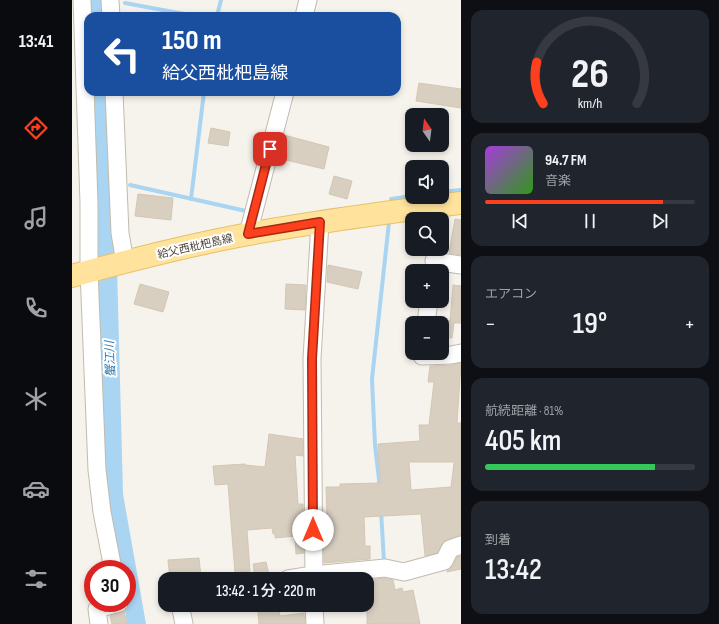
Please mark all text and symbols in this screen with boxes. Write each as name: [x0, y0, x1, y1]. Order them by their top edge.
text: 150 m: [162, 24, 222, 57]
icon: left: [96, 28, 148, 80]
text: 13:41: [19, 31, 53, 52]
text: 26: [571, 50, 609, 99]
text: 給父西枇杷島線: [162, 63, 288, 84]
text: km/h: [578, 95, 602, 112]
north arrow: [405, 108, 449, 152]
map controls: [405, 108, 449, 360]
icon: directions: [22, 114, 50, 142]
pin: [253, 132, 287, 166]
icon: arrive: [259, 138, 281, 160]
text: 94.7 FM: [545, 151, 587, 170]
button: sound: [405, 160, 449, 204]
text: 音楽: [545, 173, 571, 189]
icon: music: [22, 204, 50, 232]
icon: previous: [509, 210, 531, 232]
icon: pause: [579, 210, 601, 232]
icon: next: [649, 210, 671, 232]
button: search: [405, 212, 449, 256]
street label: 給父西枇杷島線: [156, 231, 234, 261]
button: +: [405, 264, 449, 308]
text: エアコン: [485, 286, 537, 302]
icon: phone: [22, 294, 50, 322]
text: 19°: [573, 306, 607, 342]
text: −: [485, 311, 496, 338]
text: +: [684, 311, 695, 338]
button: −: [405, 316, 449, 360]
water label: 蟹江川: [102, 339, 119, 377]
icon: climate: [22, 385, 50, 413]
text: 航続距離 · 81%: [485, 403, 563, 419]
text: 405 km: [485, 423, 561, 459]
icon: car: [22, 475, 50, 503]
position arrow: [292, 509, 334, 551]
text: 到着: [485, 532, 511, 548]
text: 13:42: [485, 552, 542, 588]
speed limit sign: 30: [84, 560, 136, 612]
icon: filters: [22, 565, 50, 593]
text: 13:42 · 1 分 · 220 m: [216, 582, 316, 601]

